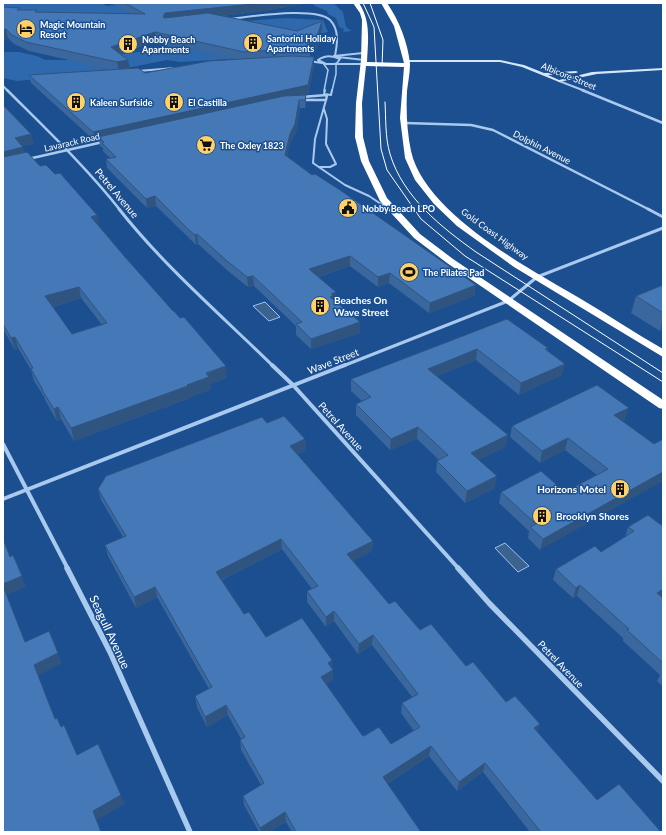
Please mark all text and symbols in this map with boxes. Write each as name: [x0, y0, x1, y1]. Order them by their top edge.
hotel icon: Magic Mountain Resort: [15, 18, 37, 40]
place label: Magic Mountain Resort: [40, 19, 105, 40]
building icon: Santorini Holiday Apartments: [242, 32, 264, 54]
building icon: Nobby Beach Apartments: [117, 33, 139, 55]
place label: Santorini Holiday Apartments: [266, 33, 336, 54]
place label: Nobby Beach Apartments: [141, 34, 195, 55]
street label: Albicore Street: [540, 60, 599, 92]
building icon: Kaleen Surfside: [65, 91, 87, 113]
building icon: El Castilla: [163, 91, 185, 113]
place label: Kaleen Surfside: [90, 97, 153, 108]
place label: El Castilla: [188, 97, 227, 108]
street label: Dolphin Avenue: [511, 128, 573, 166]
street label: Lavarack Road: [43, 130, 101, 154]
supermarket icon: The Oxley 1823: [195, 134, 217, 156]
place label: The Oxley 1823: [220, 140, 284, 151]
street label: Petrel Avenue: [93, 166, 141, 220]
public building icon: Nobby Beach LPO: [337, 197, 359, 219]
place label: Nobby Beach LPO: [362, 203, 435, 214]
street label: Gold Coast Highway: [459, 206, 531, 262]
sports icon: The Pilates Pad: [398, 261, 420, 283]
place label: The Pilates Pad: [423, 267, 484, 278]
place label: Beaches On Wave Street: [334, 294, 389, 318]
building icon: Beaches On Wave Street: [309, 295, 331, 317]
street label: Wave Street: [306, 346, 361, 376]
street label: Petrel Avenue: [316, 399, 366, 453]
building icon: Horizons Motel: [609, 478, 631, 500]
place label: Horizons Motel: [537, 483, 606, 495]
building icon: Brooklyn Shores: [531, 505, 553, 527]
place label: Brooklyn Shores: [556, 510, 629, 522]
street label: Seagull Avenue: [86, 593, 134, 671]
street label: Petrel Avenue: [536, 638, 586, 690]

